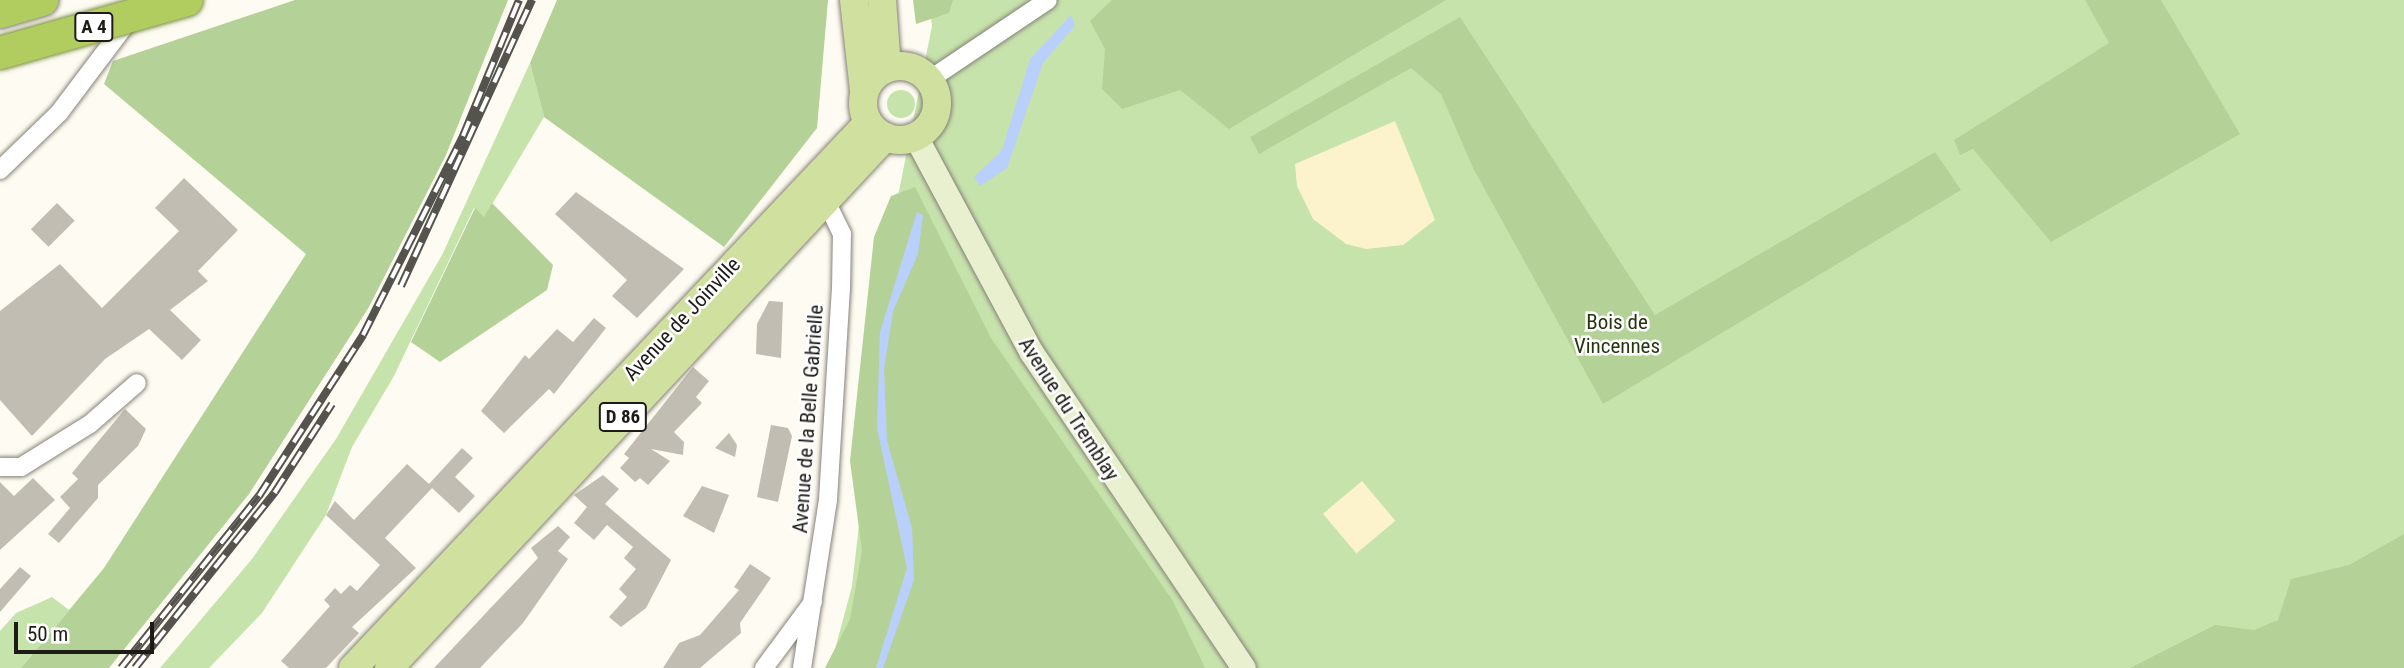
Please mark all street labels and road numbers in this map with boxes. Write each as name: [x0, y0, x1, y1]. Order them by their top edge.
road number: A 4: [73, 12, 115, 42]
street label: Avenue de Joinville: [618, 252, 746, 386]
street label: Avenue de la Belle Gabrielle: [787, 304, 829, 534]
street label: Avenue du Tremblay: [1013, 332, 1125, 486]
road number: D 86: [598, 402, 648, 432]

